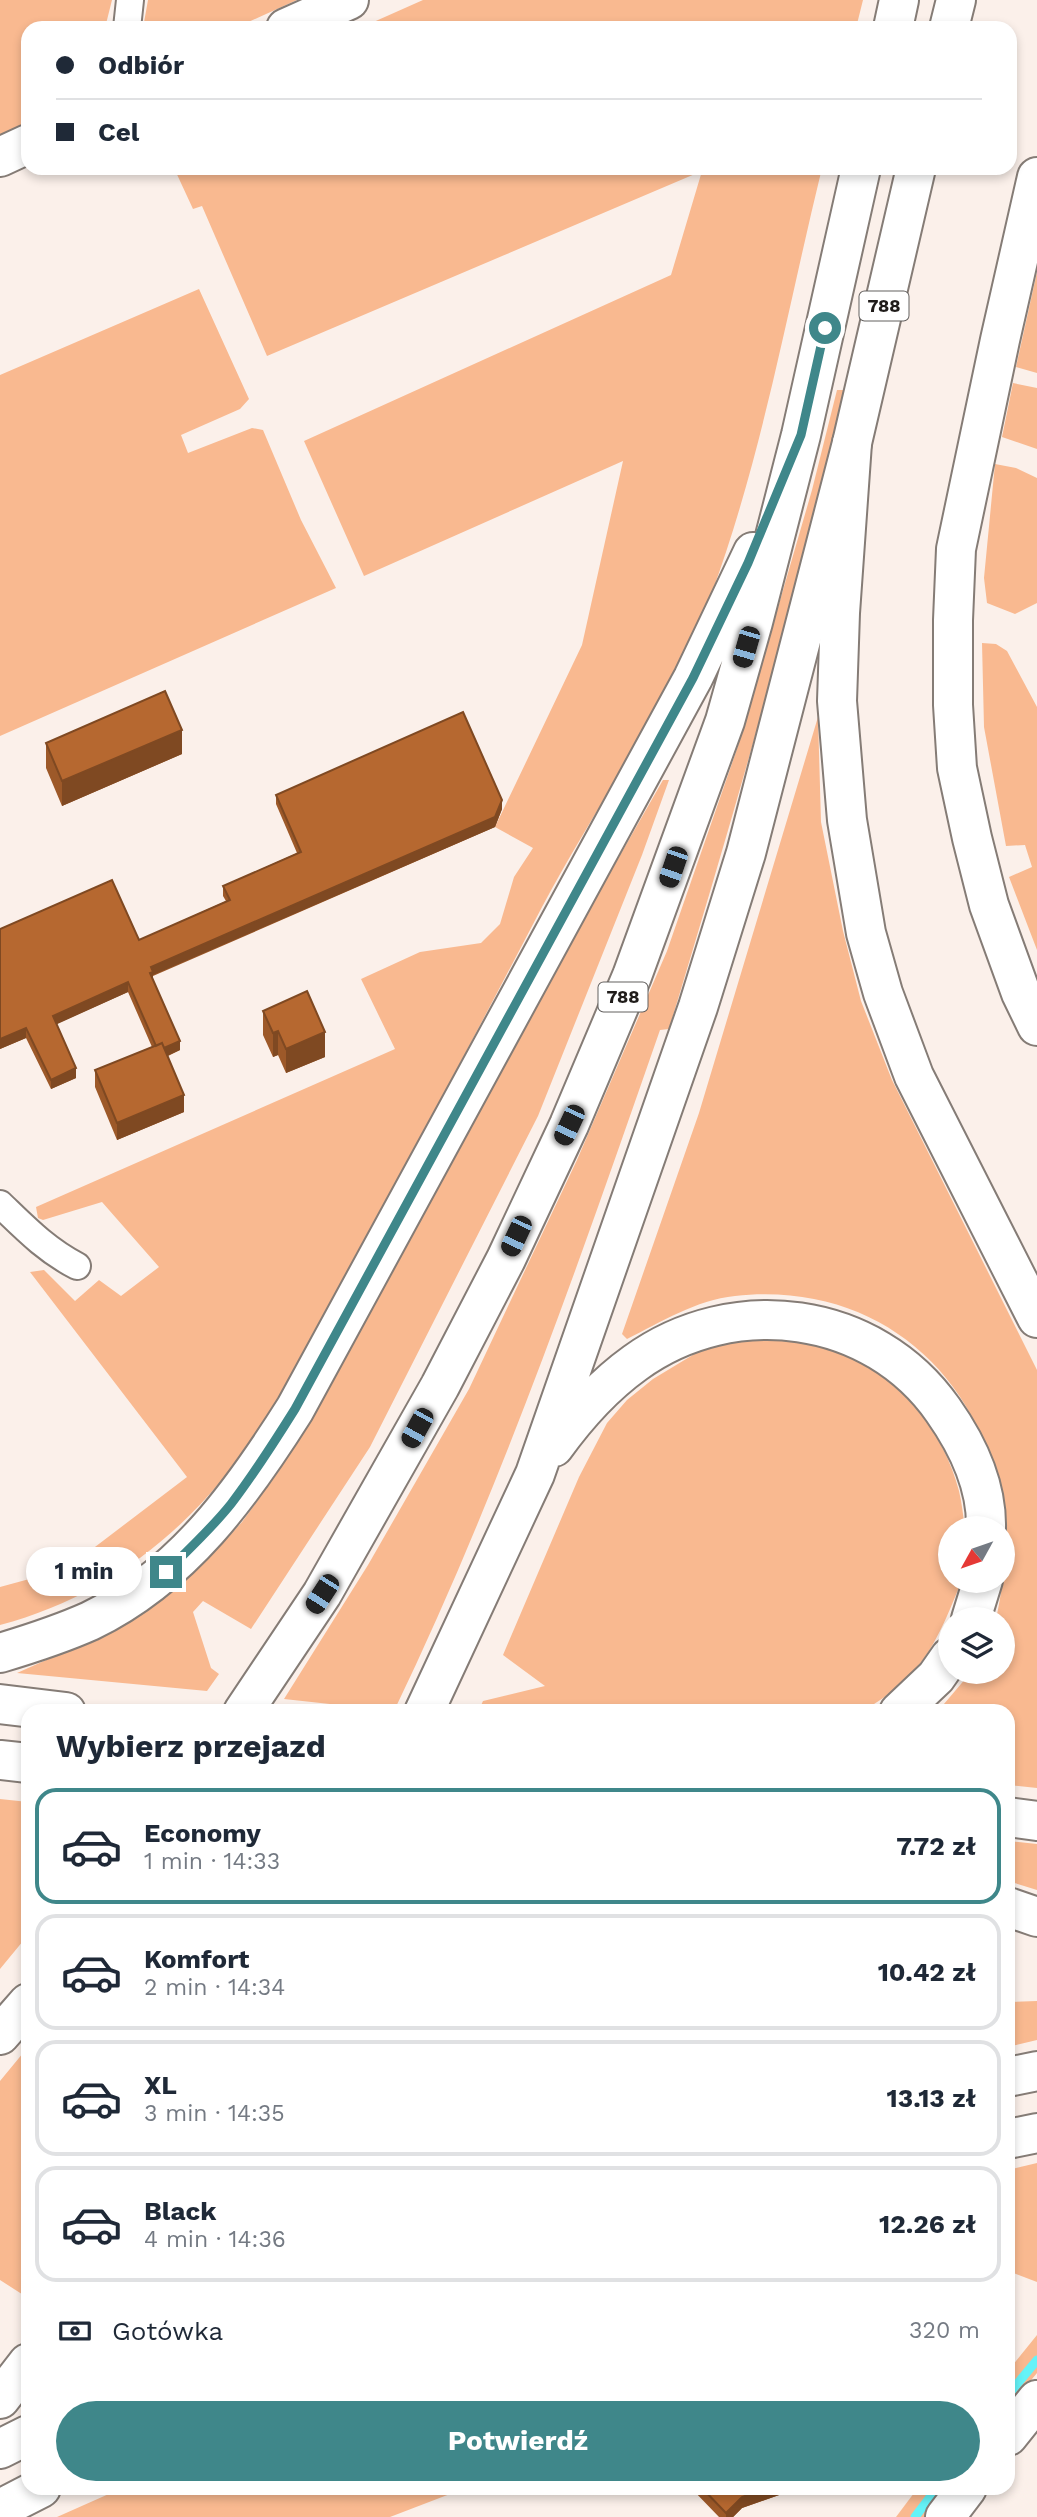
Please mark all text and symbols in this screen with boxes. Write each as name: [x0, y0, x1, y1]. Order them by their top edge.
text: Odbiór: [98, 50, 184, 80]
text: Cel: [98, 117, 139, 147]
road number: 788: [860, 292, 908, 320]
route start: [809, 312, 841, 344]
car: [731, 624, 762, 670]
car: [657, 844, 690, 890]
road number: 788: [598, 982, 648, 1012]
car: [551, 1102, 588, 1148]
car: [498, 1213, 535, 1259]
car: [398, 1405, 437, 1451]
north arrow: [938, 1516, 1015, 1592]
map controls: [938, 1516, 1015, 1684]
callout: 1 min: [26, 1548, 142, 1596]
route end: [150, 1556, 182, 1588]
text: 1 min: [54, 1558, 114, 1585]
car: [302, 1571, 343, 1617]
button: layers: [938, 1607, 1015, 1684]
text: Wybierz przejazd: [56, 1727, 326, 1765]
icon: car: [60, 1815, 123, 1878]
text: Economy: [144, 1818, 261, 1848]
text: 7.72 zł: [896, 1831, 976, 1861]
text: 1 min · 14:33: [144, 1848, 280, 1875]
icon: car: [60, 1941, 123, 2004]
text: Komfort: [144, 1944, 249, 1974]
text: 10.42 zł: [878, 1957, 976, 1987]
text: 2 min · 14:34: [144, 1974, 285, 2001]
icon: car: [60, 2067, 123, 2130]
text: XL: [144, 2070, 177, 2100]
text: 13.13 zł: [887, 2083, 976, 2113]
text: 3 min · 14:35: [144, 2100, 285, 2127]
icon: car: [60, 2193, 123, 2256]
text: Black: [144, 2196, 216, 2226]
text: 12.26 zł: [879, 2209, 976, 2239]
text: 4 min · 14:36: [144, 2226, 286, 2253]
icon: cash: [56, 2312, 94, 2350]
text: Gotówka: [112, 2316, 223, 2346]
text: 320 m: [909, 2317, 980, 2344]
button: Potwierdź: [56, 2401, 980, 2481]

